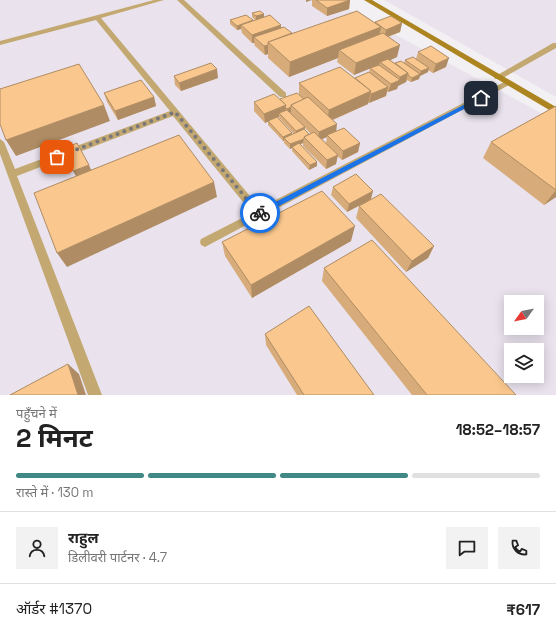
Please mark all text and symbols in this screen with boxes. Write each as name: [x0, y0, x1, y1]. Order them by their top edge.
pin: [464, 81, 498, 115]
icon: home: [470, 87, 492, 109]
pin: [40, 140, 74, 174]
icon: bag: [46, 146, 68, 168]
courier: [240, 193, 280, 233]
icon: bike: [249, 202, 271, 224]
north arrow: [504, 295, 544, 335]
map controls: [504, 295, 544, 383]
button: layers: [504, 343, 544, 383]
text: पहुँचने में: [16, 405, 57, 422]
text: 18:52–18:57: [456, 420, 540, 439]
text: 2 मिनट: [16, 421, 93, 455]
text: रास्ते में · 130 m: [16, 484, 94, 501]
button: person: [16, 527, 58, 569]
button: chat: [446, 527, 488, 569]
button: phone: [498, 527, 540, 569]
text: राहुल: [68, 528, 99, 547]
text: डिलीवरी पार्टनर · 4.7: [68, 549, 167, 566]
text: ऑर्डर #1370: [16, 599, 92, 618]
text: ₹617: [506, 600, 540, 619]

